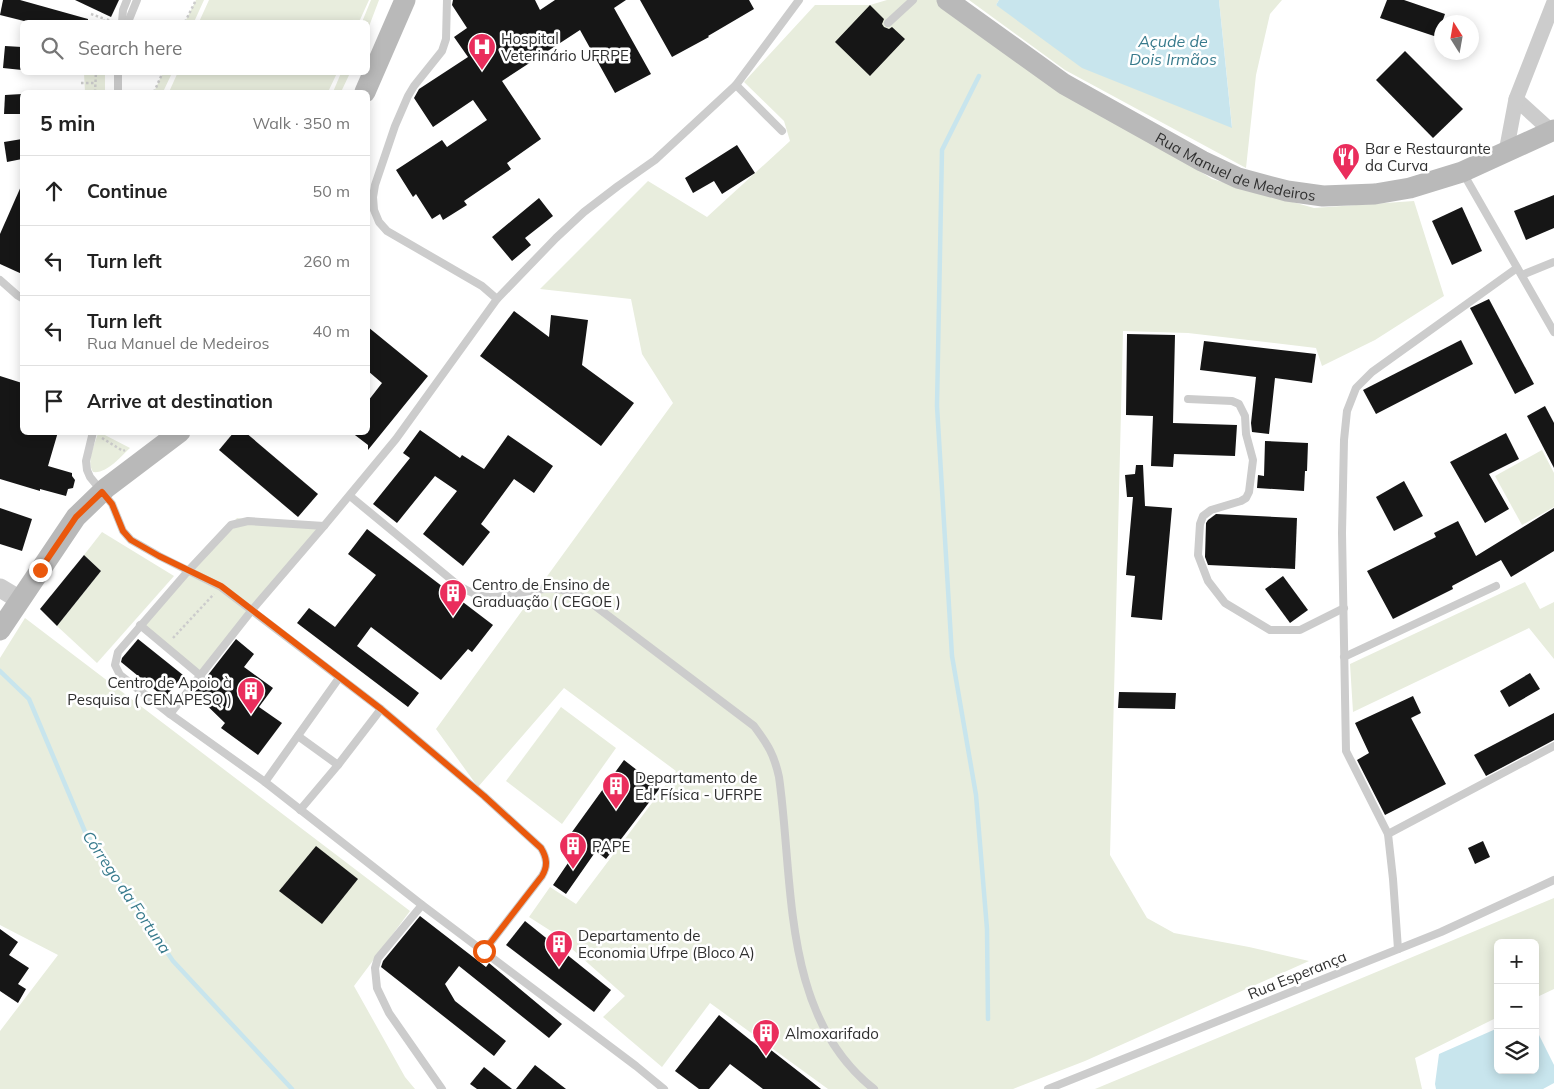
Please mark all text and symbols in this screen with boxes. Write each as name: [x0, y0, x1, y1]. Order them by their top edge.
north arrow: [1434, 15, 1479, 60]
search box: [20, 20, 370, 75]
place label: Hospital Veterinário UFRPE: [501, 29, 629, 65]
water label: Açude de Dois Irmãos: [1129, 31, 1217, 69]
hospital icon: Hospital Veterinário UFRPE: [467, 32, 497, 71]
icon: search: [38, 34, 66, 62]
text: Search here: [78, 36, 182, 60]
text: 5 min: [40, 110, 95, 136]
text: Walk · 350 m: [252, 113, 350, 133]
street label: Rua Manuel de Medeiros: [1152, 128, 1317, 204]
place label: Bar e Restaurante da Curva: [1365, 139, 1491, 175]
restaurant icon: Bar e Restaurante da Curva: [1331, 142, 1361, 181]
icon: ahead: [40, 177, 68, 205]
text: Continue: [87, 179, 167, 203]
text: 50 m: [313, 181, 350, 201]
icon: left: [40, 247, 68, 275]
text: Turn left: [87, 249, 162, 273]
text: 260 m: [303, 251, 350, 271]
text: Turn left: [87, 309, 162, 333]
icon: left: [40, 317, 68, 345]
text: 40 m: [313, 321, 350, 341]
text: Rua Manuel de Medeiros: [87, 333, 270, 353]
icon: arrive: [40, 387, 68, 415]
text: Arrive at destination: [87, 389, 273, 413]
route end: [29, 559, 52, 582]
place label: Centro de Ensino de Graduação ( CEGOE ): [472, 575, 621, 611]
building icon: Centro de Ensino de Graduação ( CEGOE ): [438, 578, 468, 617]
place label: Centro de Apoio à Pesquisa ( CENAPESQ ): [67, 673, 232, 709]
building icon: Centro de Apoio à Pesquisa ( CENAPESQ ): [236, 676, 266, 715]
place label: Departamento de Ed. Física - UFRPE: [635, 768, 762, 804]
building icon: Departamento de Ed. Física - UFRPE: [601, 771, 631, 810]
water label: Córrego da Fortuna: [78, 827, 176, 958]
building icon: PAPE: [558, 831, 588, 870]
place label: PAPE: [592, 837, 630, 856]
place label: Departamento de Economia Ufrpe (Bloco A): [578, 926, 755, 962]
building icon: Departamento de Economia Ufrpe (Bloco A): [544, 929, 574, 968]
map controls: [1494, 939, 1539, 1074]
button: +: [1494, 939, 1539, 984]
route start: [473, 940, 496, 963]
street label: Rua Esperança: [1245, 947, 1349, 1003]
button: −: [1494, 984, 1539, 1029]
building icon: Almoxarifado: [751, 1018, 781, 1057]
place label: Almoxarifado: [785, 1024, 879, 1043]
button: layers: [1494, 1029, 1539, 1074]

